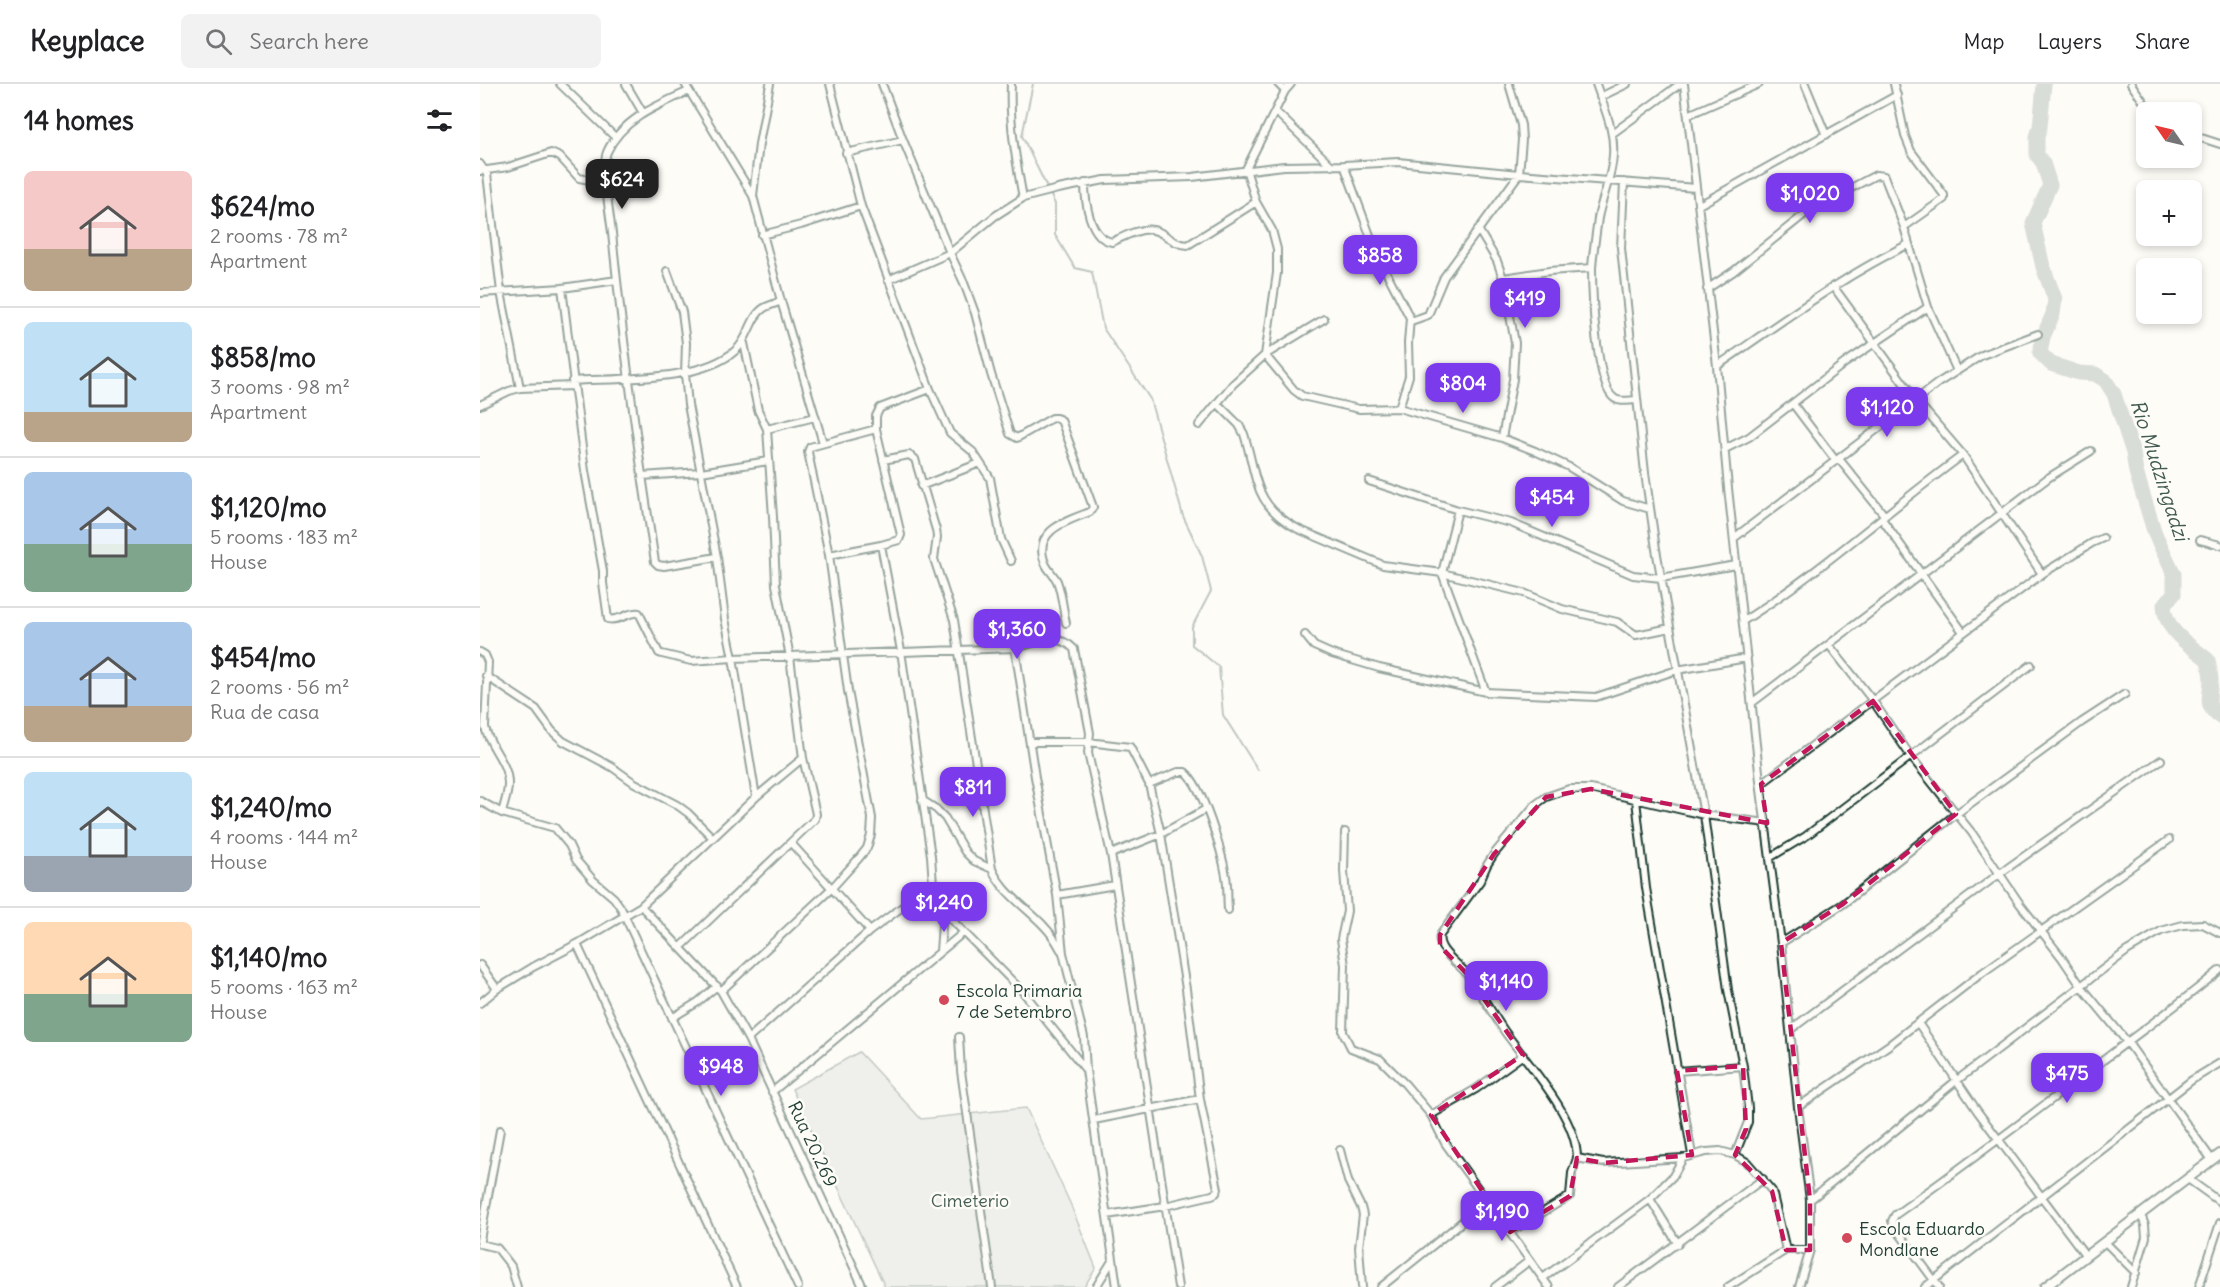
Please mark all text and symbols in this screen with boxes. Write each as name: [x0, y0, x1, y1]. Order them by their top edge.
search box: [181, 14, 601, 68]
text: Keyplace: [30, 23, 145, 59]
icon: search: [202, 25, 235, 58]
text: Search here: [250, 27, 369, 55]
text: Map: [1964, 28, 2004, 55]
text: Layers: [2037, 28, 2102, 55]
text: Share: [2135, 28, 2190, 55]
north arrow: [2136, 102, 2202, 168]
map controls: [2136, 102, 2202, 324]
text: 14 homes: [24, 104, 134, 137]
icon: filters: [423, 104, 456, 137]
pin: $624: [586, 159, 658, 210]
text: $624: [600, 166, 644, 191]
pin: $1,020: [1761, 173, 1859, 224]
text: $1,020: [1780, 180, 1840, 205]
button: +: [2136, 180, 2202, 246]
text: $624/mo: [210, 190, 315, 223]
icon: home: [72, 195, 144, 267]
text: 2 rooms · 78 m²: [210, 223, 348, 248]
pin: $858: [1344, 235, 1416, 286]
text: $858: [1357, 242, 1403, 267]
text: Apartment: [210, 248, 307, 273]
button: −: [2136, 258, 2202, 324]
pin: $419: [1489, 278, 1561, 329]
text: $419: [1504, 285, 1546, 310]
text: $858/mo: [210, 341, 316, 374]
icon: home: [72, 346, 144, 418]
pin: $804: [1427, 363, 1499, 414]
text: $804: [1439, 370, 1487, 395]
text: 3 rooms · 98 m²: [210, 374, 350, 399]
pin: $1,120: [1838, 387, 1936, 438]
text: $1,120: [1860, 394, 1914, 419]
water label: Rio Mudzingadzi: [2125, 396, 2195, 546]
text: Apartment: [210, 399, 307, 424]
pin: $454: [1516, 477, 1588, 528]
text: $454: [1529, 484, 1575, 509]
text: $1,120/mo: [210, 491, 327, 524]
icon: home: [72, 496, 144, 568]
text: 5 rooms · 183 m²: [210, 524, 358, 549]
text: House: [210, 549, 267, 574]
pin: $1,360: [968, 609, 1066, 660]
text: $1,360: [988, 616, 1046, 641]
text: $454/mo: [210, 641, 316, 674]
icon: home: [72, 646, 144, 718]
text: 2 rooms · 56 m²: [210, 674, 350, 699]
text: Rua de casa: [210, 699, 320, 724]
pin: $811: [937, 767, 1009, 818]
text: $811: [954, 774, 992, 799]
text: $1,240/mo: [210, 791, 332, 824]
icon: home: [72, 796, 144, 868]
text: 4 rooms · 144 m²: [210, 824, 358, 849]
text: House: [210, 849, 267, 874]
pin: $1,240: [895, 882, 993, 933]
text: $1,240: [915, 889, 973, 914]
text: $1,140/mo: [210, 941, 327, 974]
icon: home: [72, 946, 144, 1018]
pin: $1,140: [1457, 961, 1555, 1012]
text: $1,140: [1479, 968, 1533, 993]
text: 5 rooms · 163 m²: [210, 974, 358, 999]
place label: Escola Primaria 7 de Setembro: [956, 979, 1082, 1023]
marker: Escola Primaria 7 de Setembro: [937, 993, 951, 1007]
text: House: [210, 999, 267, 1024]
pin: $948: [685, 1046, 757, 1097]
text: $948: [698, 1053, 744, 1078]
pin: $475: [2031, 1053, 2103, 1104]
text: $475: [2045, 1060, 2089, 1085]
street label: Rua 20.269: [783, 1097, 843, 1191]
park label: Cimeterio: [931, 1189, 1009, 1212]
pin: $1,190: [1453, 1191, 1551, 1242]
text: $1,190: [1475, 1198, 1529, 1223]
place label: Escola Eduardo Mondlane: [1859, 1217, 1985, 1261]
marker: Escola Eduardo Mondlane: [1840, 1231, 1854, 1245]

